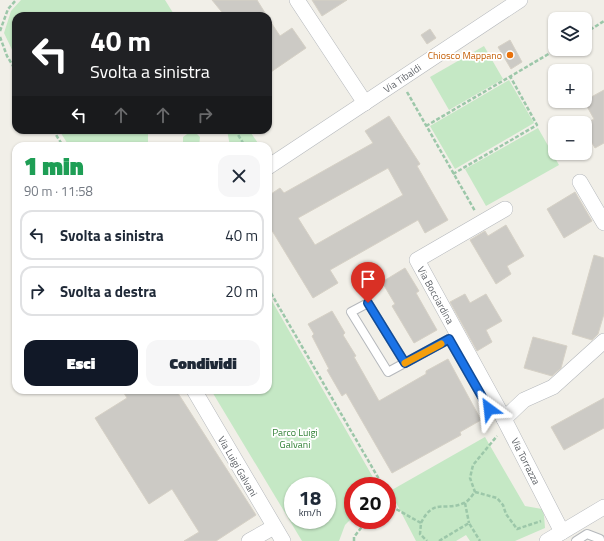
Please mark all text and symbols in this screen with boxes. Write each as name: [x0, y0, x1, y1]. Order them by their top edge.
map controls: [548, 12, 592, 160]
button: layers: [548, 12, 592, 56]
text: 40 m: [90, 19, 151, 62]
icon: left: [24, 28, 76, 80]
place label: Chiosco Mappano: [428, 48, 502, 63]
marker: Chiosco Mappano: [505, 50, 515, 60]
text: Svolta a sinistra: [90, 58, 210, 85]
street label: Via Tibaldi: [380, 60, 424, 97]
button: +: [548, 64, 592, 108]
icon: left: [68, 104, 90, 126]
icon: ahead: [110, 104, 132, 126]
icon: ahead: [152, 104, 174, 126]
icon: right: [194, 104, 216, 126]
button: −: [548, 116, 592, 160]
text: 1 min: [24, 148, 84, 184]
button: close: [218, 155, 260, 197]
text: 90 m · 11:58: [24, 181, 93, 201]
icon: left: [26, 224, 48, 246]
text: Svolta a sinistra: [60, 224, 164, 247]
text: 40 m: [225, 224, 258, 247]
pin: [351, 262, 385, 303]
street label: Via Bocciardina: [414, 264, 458, 327]
icon: arrive: [357, 268, 379, 290]
icon: right: [26, 280, 48, 302]
text: Svolta a destra: [60, 280, 157, 303]
text: 20 m: [225, 280, 258, 303]
button: Esci: [24, 340, 138, 386]
button: Condividi: [146, 340, 260, 386]
position arrow: [468, 388, 510, 430]
park label: Parco Luigi Galvani: [272, 425, 318, 452]
street label: Via Luigi Galvani: [214, 433, 261, 499]
street label: Via Torrazza: [507, 435, 544, 487]
speed limit sign: 20: [344, 477, 396, 529]
text: 18: [299, 482, 321, 513]
text: km/h: [299, 505, 321, 520]

